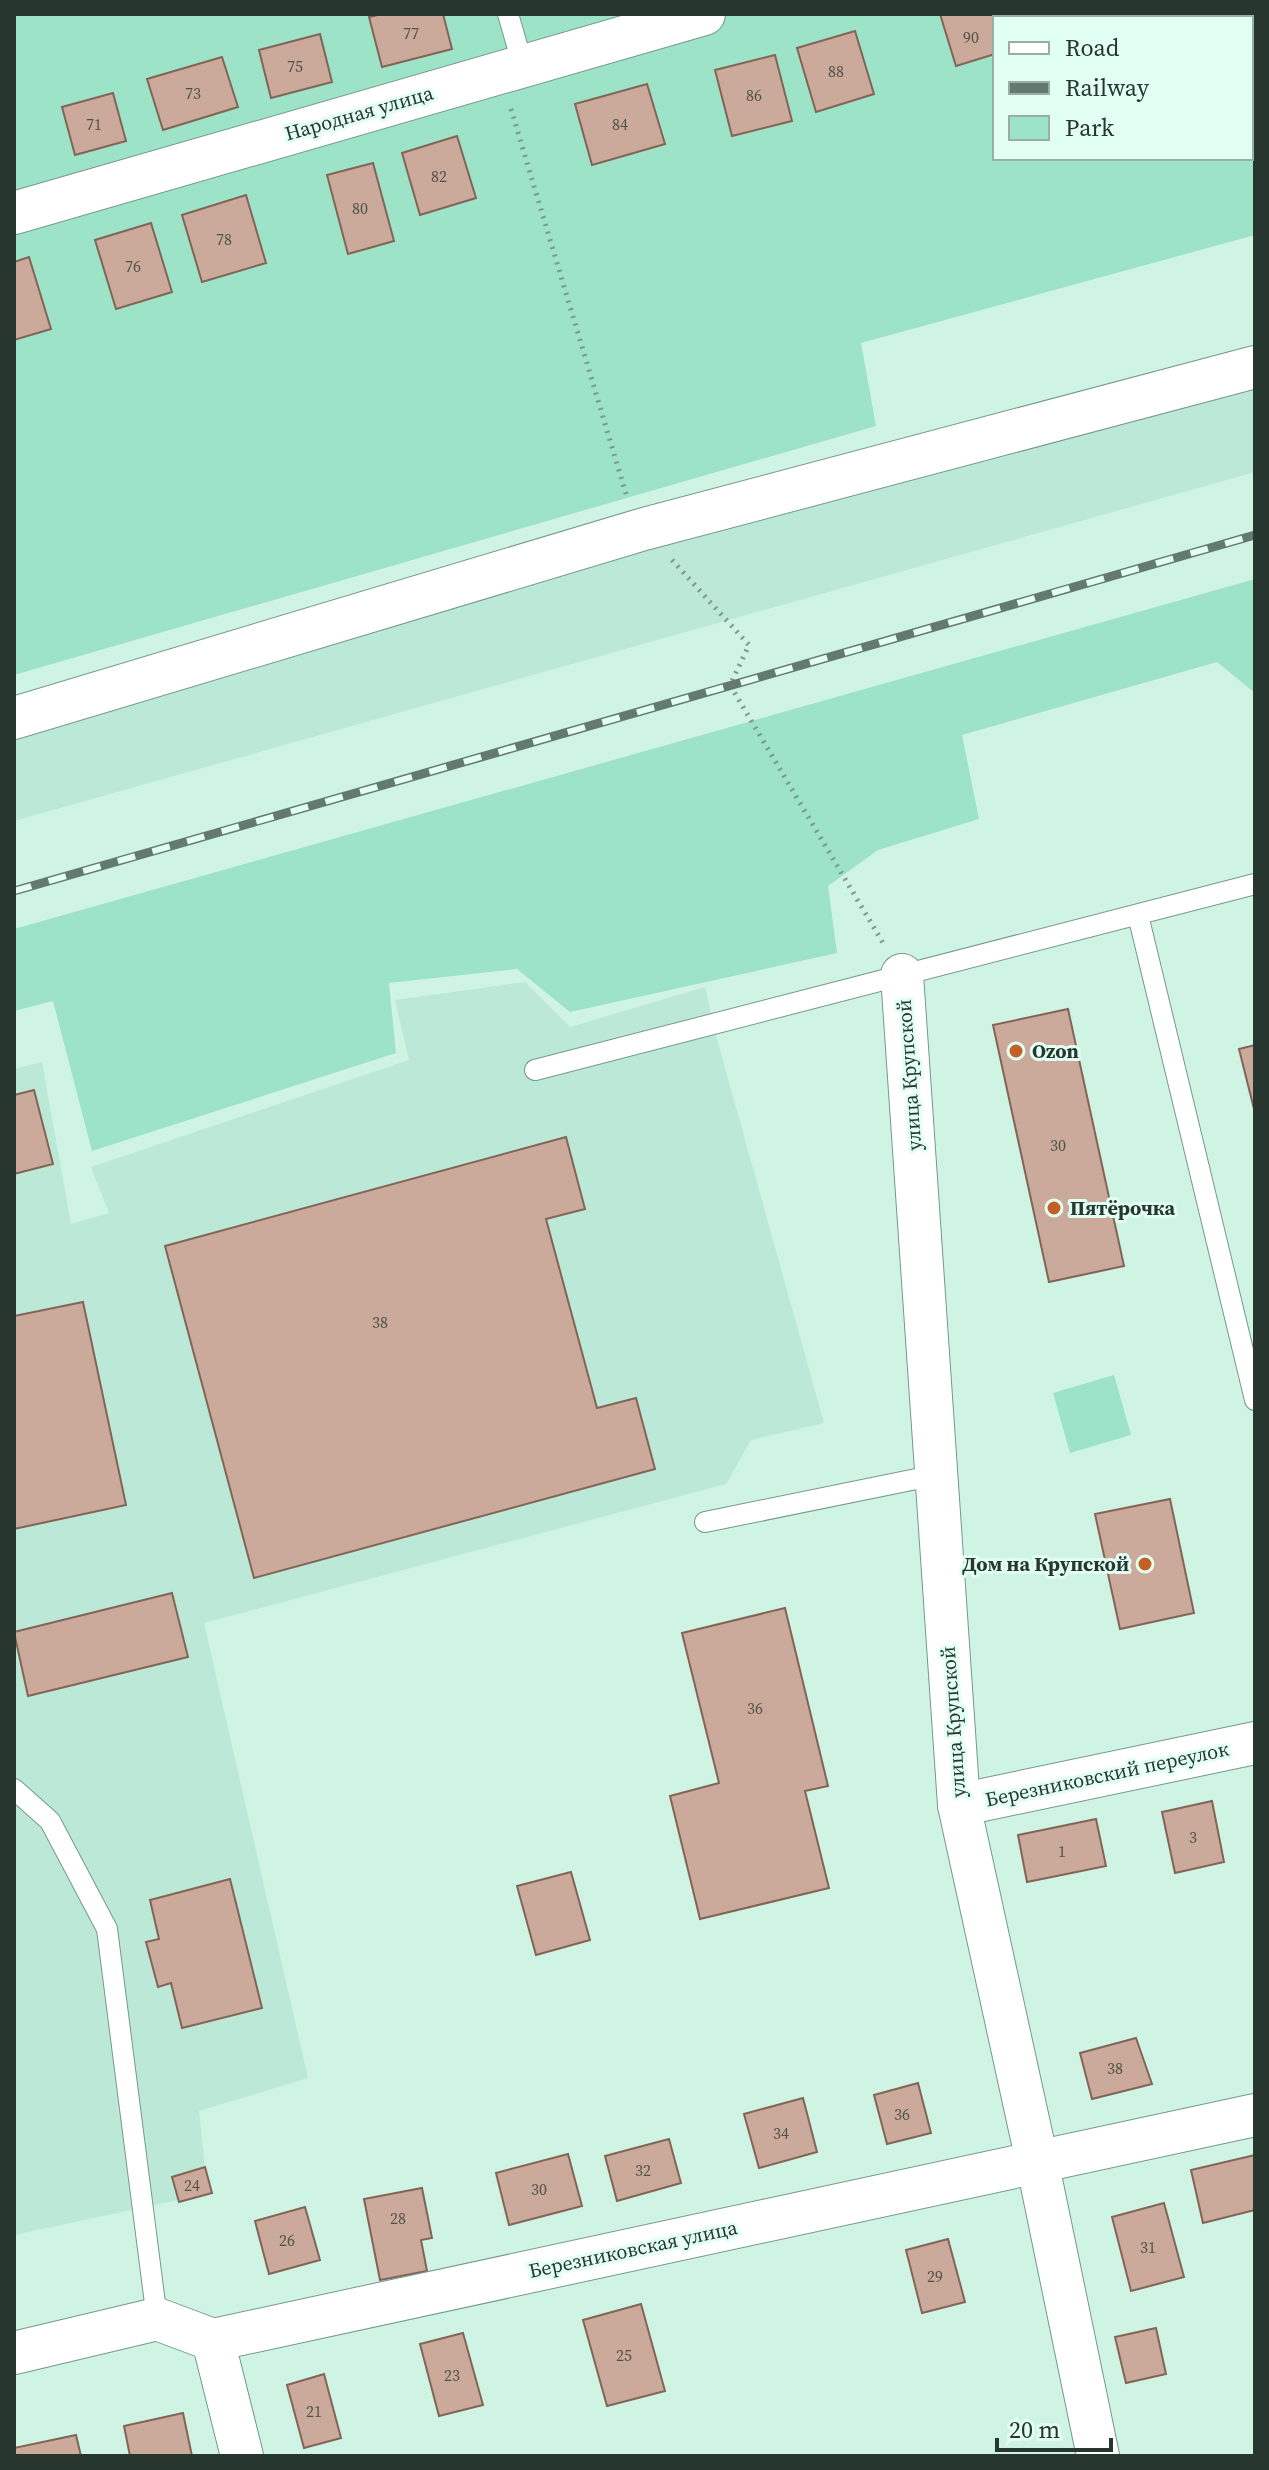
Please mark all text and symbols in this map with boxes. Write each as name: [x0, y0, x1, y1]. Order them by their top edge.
legend: [993, 16, 1253, 160]
house number: 77: [403, 22, 419, 44]
house number: 90: [963, 26, 979, 48]
text: Road: [1065, 31, 1120, 64]
house number: 75: [287, 55, 303, 77]
house number: 88: [828, 60, 844, 82]
text: Railway: [1065, 71, 1150, 104]
street label: Народная улица: [282, 78, 437, 148]
house number: 73: [185, 82, 201, 104]
house number: 86: [746, 84, 762, 106]
text: Park: [1065, 111, 1115, 144]
house number: 71: [86, 113, 102, 135]
house number: 84: [612, 113, 628, 135]
house number: 82: [431, 165, 447, 187]
house number: 80: [352, 197, 368, 219]
house number: 78: [216, 228, 232, 250]
house number: 76: [125, 255, 141, 277]
street label: улица Крупской: [890, 998, 928, 1152]
place label: Ozon: [1032, 1037, 1079, 1065]
marker: Ozon: [1007, 1042, 1025, 1060]
house number: 30: [1050, 1134, 1066, 1156]
place label: Пятёрочка: [1070, 1194, 1175, 1222]
marker: Пятёрочка: [1045, 1199, 1063, 1217]
house number: 38: [372, 1311, 388, 1333]
place label: Дом на Крупской: [962, 1550, 1129, 1578]
marker: Дом на Крупской: [1136, 1555, 1154, 1573]
street label: улица Крупской: [934, 1645, 972, 1799]
house number: 36: [747, 1697, 763, 1719]
street label: Березниковский переулок: [983, 1735, 1231, 1813]
house number: 3: [1189, 1826, 1197, 1848]
house number: 1: [1058, 1840, 1066, 1862]
house number: 38: [1107, 2057, 1123, 2079]
house number: 36: [894, 2103, 910, 2125]
house number: 34: [773, 2122, 789, 2144]
house number: 32: [635, 2159, 651, 2181]
house number: 24: [184, 2174, 200, 2196]
house number: 30: [531, 2178, 547, 2200]
house number: 28: [390, 2207, 406, 2229]
street label: Березниковская улица: [526, 2213, 741, 2285]
house number: 26: [279, 2229, 295, 2251]
house number: 31: [1140, 2236, 1156, 2258]
house number: 29: [927, 2265, 943, 2287]
house number: 25: [616, 2344, 632, 2366]
house number: 23: [444, 2364, 460, 2386]
house number: 21: [306, 2400, 322, 2422]
scale bar: [997, 2402, 1111, 2452]
text: 20 m: [1009, 2413, 1060, 2446]

